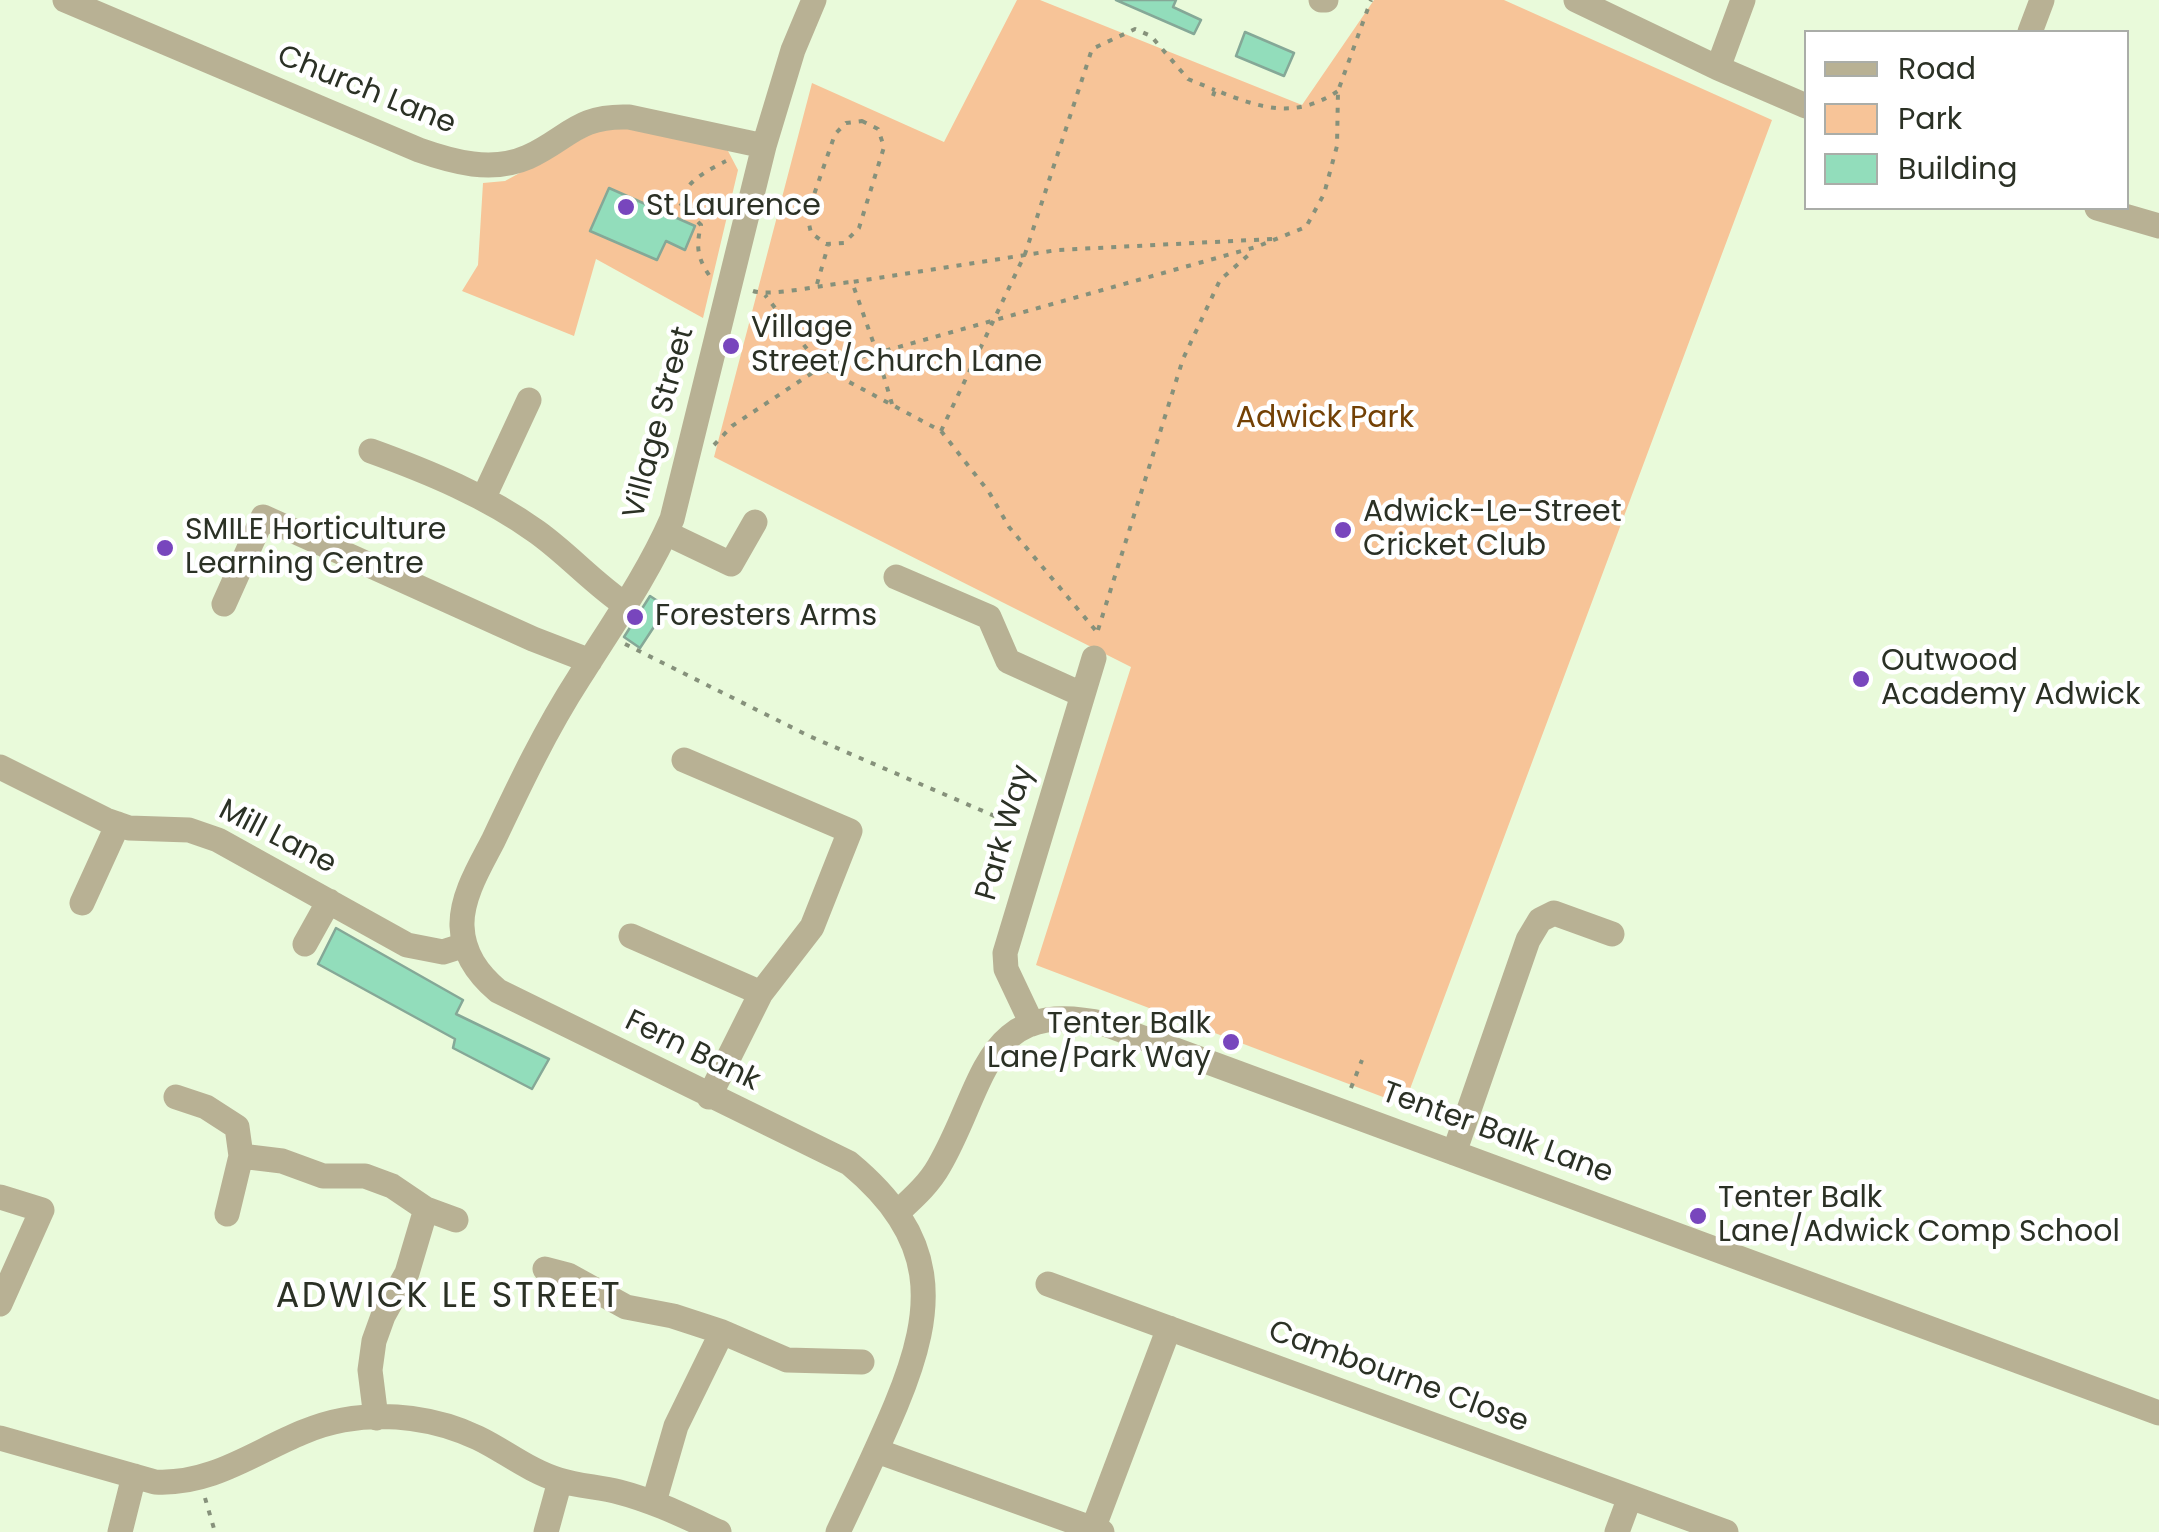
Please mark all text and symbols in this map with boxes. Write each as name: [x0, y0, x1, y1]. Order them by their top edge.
legend: [1804, 30, 2129, 210]
street label: Church Lane: [272, 39, 460, 143]
text: Road: [1898, 47, 1976, 90]
text: Park: [1898, 97, 1962, 140]
text: Building: [1898, 147, 2018, 190]
place label: St Laurence: [646, 189, 821, 225]
marker: St Laurence: [615, 196, 637, 218]
place label: Village Street/Church Lane: [751, 311, 1042, 382]
street label: Village Street: [617, 323, 703, 523]
marker: Village Street/Church Lane: [720, 335, 742, 357]
park label: Adwick Park: [1236, 401, 1414, 437]
place label: Adwick-Le-Street Cricket Club: [1363, 495, 1622, 566]
place label: SMILE Horticulture Learning Centre: [185, 513, 446, 584]
marker: Adwick-Le-Street Cricket Club: [1332, 519, 1354, 541]
marker: SMILE Horticulture Learning Centre: [154, 537, 176, 559]
place label: Foresters Arms: [655, 599, 877, 635]
marker: Foresters Arms: [624, 606, 646, 628]
place label: Outwood Academy Adwick: [1881, 644, 2141, 714]
marker: Outwood Academy Adwick: [1850, 668, 1872, 690]
street label: Park Way: [970, 761, 1042, 905]
street label: Mill Lane: [212, 793, 342, 883]
street label: Fern Bank: [619, 1004, 765, 1100]
place label: Tenter Balk Lane/Park Way: [987, 1007, 1211, 1078]
marker: Tenter Balk Lane/Park Way: [1220, 1031, 1242, 1053]
street label: Tenter Balk Lane: [1377, 1075, 1617, 1193]
place label: Tenter Balk Lane/Adwick Comp School: [1718, 1181, 2120, 1252]
marker: Tenter Balk Lane/Adwick Comp School: [1687, 1205, 1709, 1227]
district label: ADWICK LE STREET: [276, 1277, 622, 1319]
street label: Cambourne Close: [1263, 1314, 1533, 1442]

